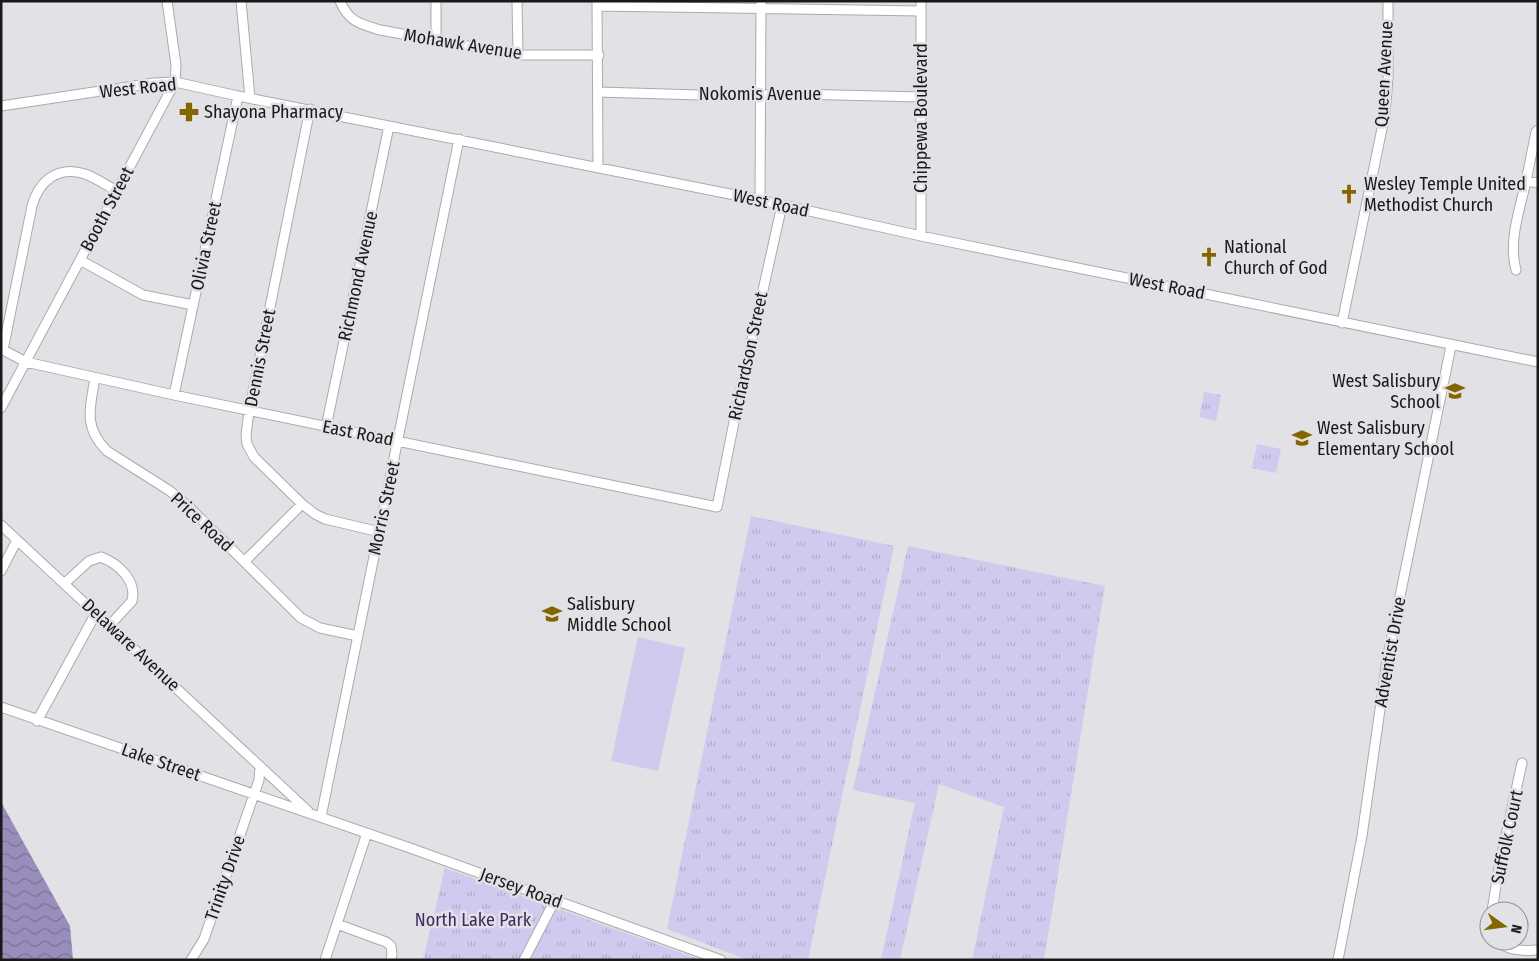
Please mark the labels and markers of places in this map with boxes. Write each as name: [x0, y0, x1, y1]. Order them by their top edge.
pharmacy icon: Shayona Pharmacy: [178, 101, 200, 123]
place label: Shayona Pharmacy: [204, 101, 343, 123]
place label: Wesley Temple United Methodist Church: [1364, 173, 1526, 216]
church icon: Wesley Temple United Methodist Church: [1338, 183, 1360, 205]
place label: National Church of God: [1224, 236, 1328, 279]
church icon: National Church of God: [1198, 246, 1220, 268]
place label: West Salisbury School: [1332, 370, 1440, 413]
school or university icon: West Salisbury School: [1444, 380, 1466, 402]
place label: West Salisbury Elementary School: [1317, 417, 1454, 460]
school or university icon: West Salisbury Elementary School: [1291, 427, 1313, 449]
place label: Salisbury Middle School: [567, 593, 671, 636]
school or university icon: Salisbury Middle School: [541, 603, 563, 625]

